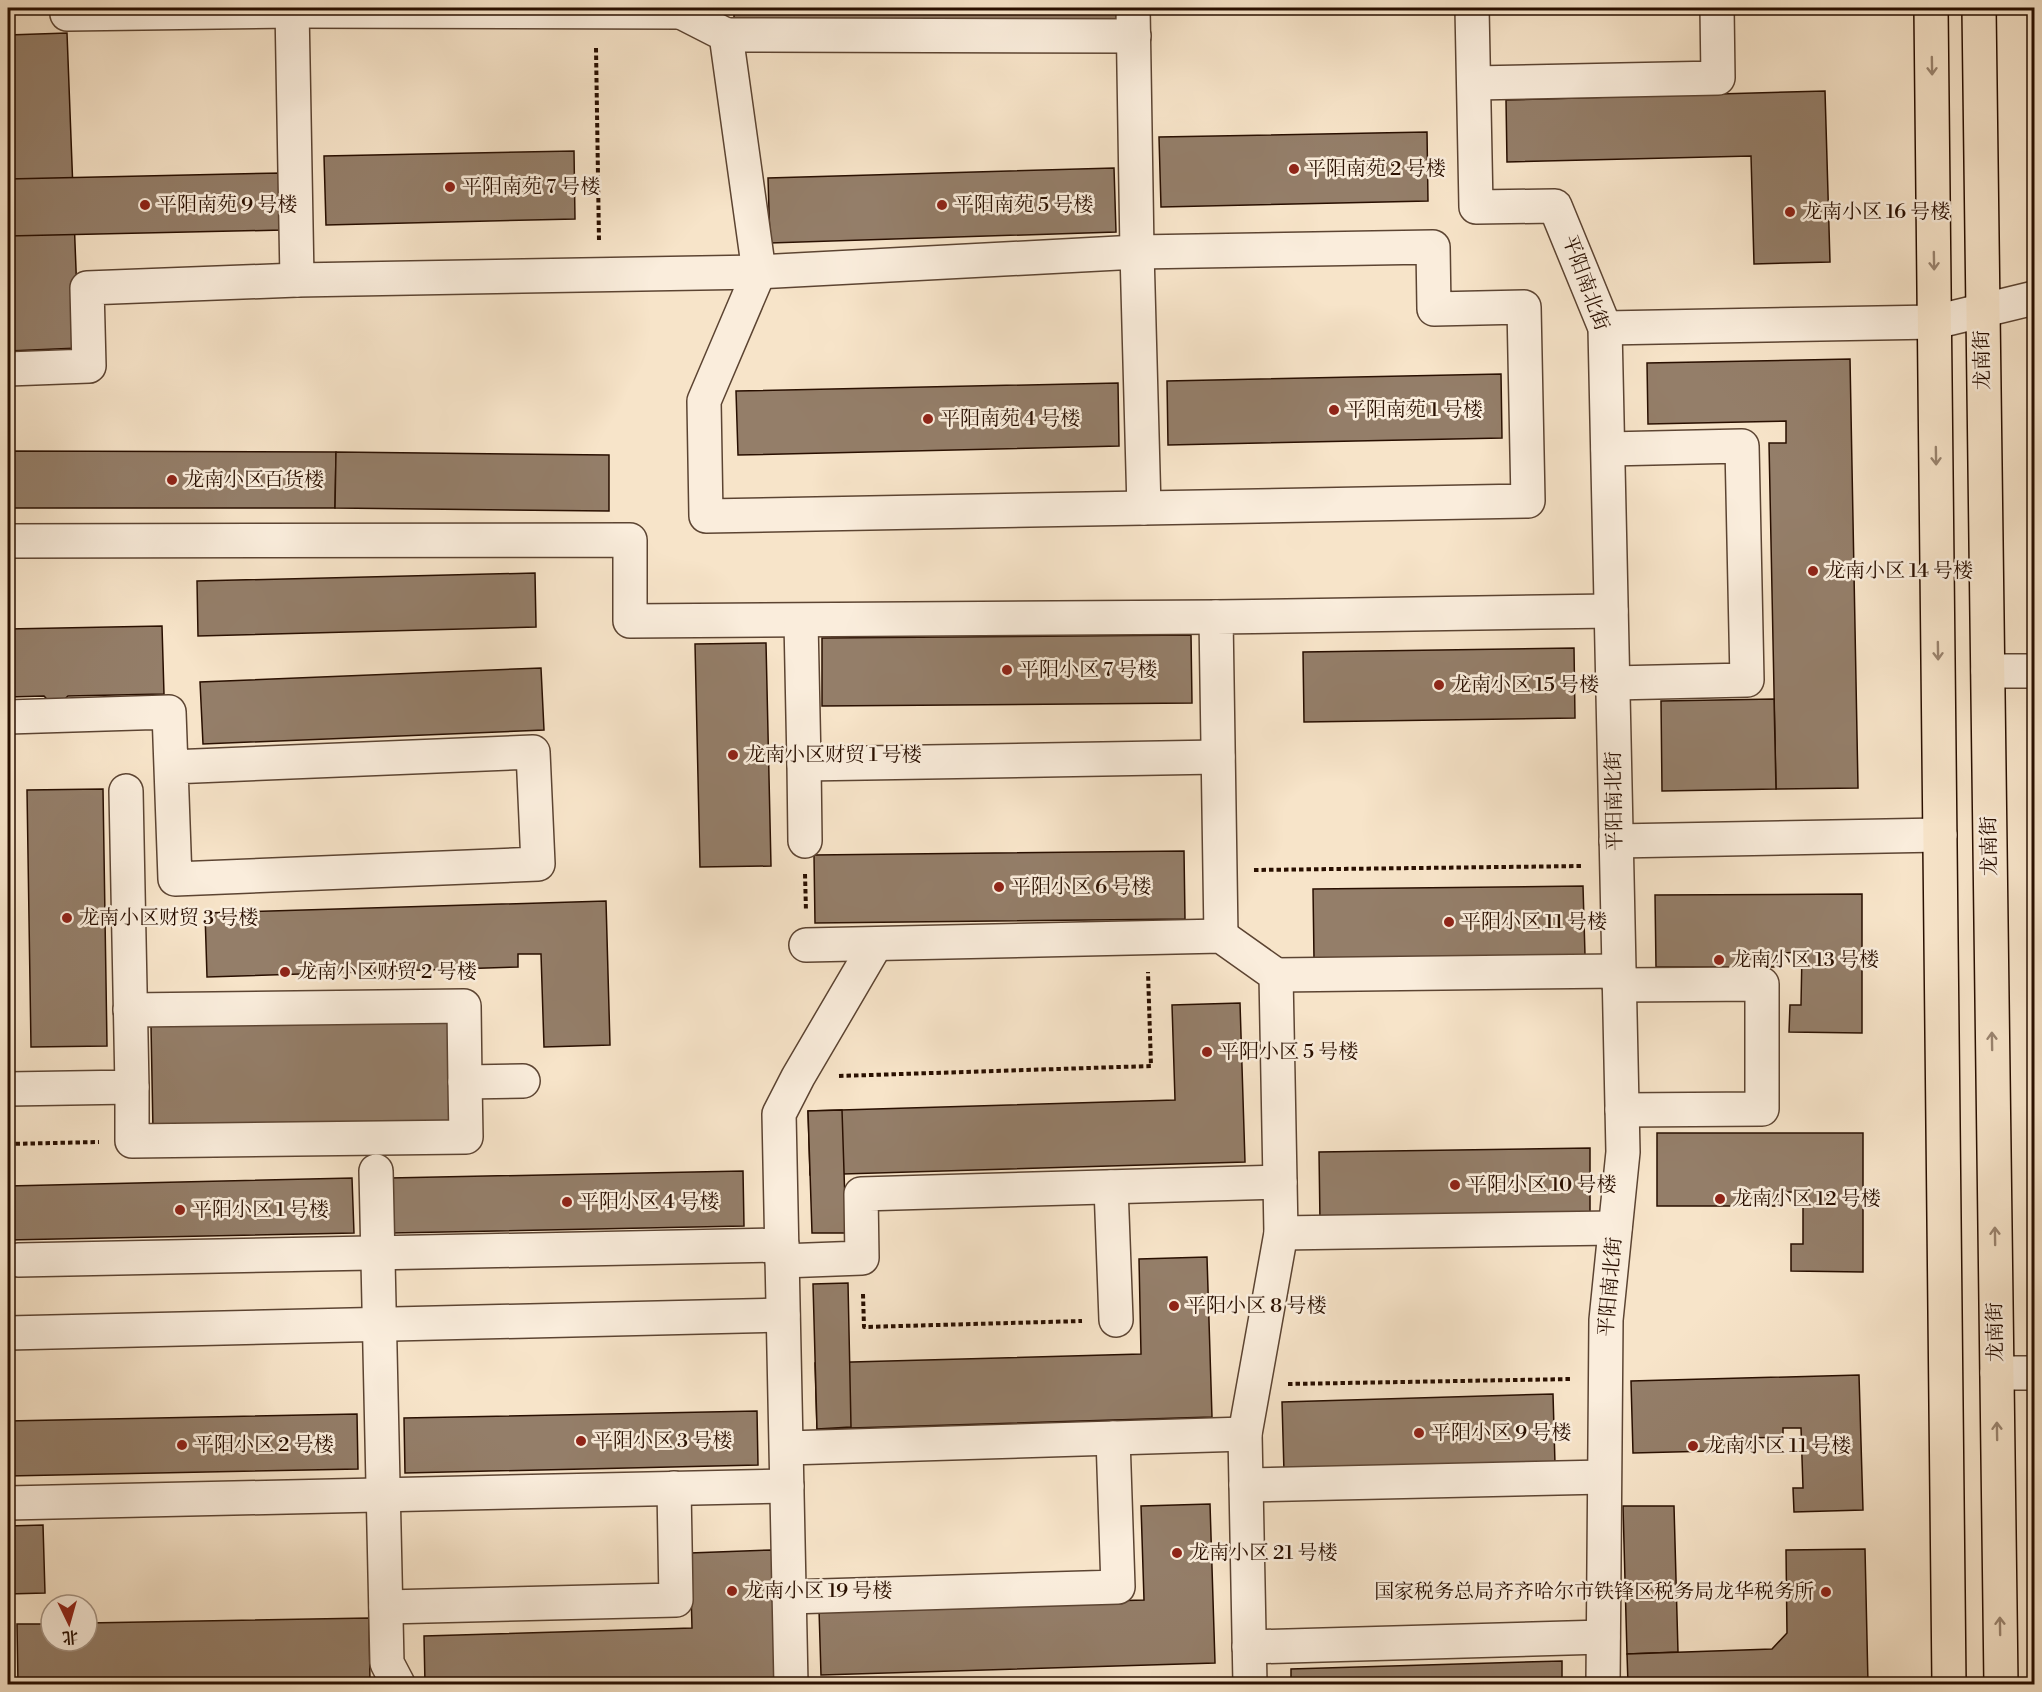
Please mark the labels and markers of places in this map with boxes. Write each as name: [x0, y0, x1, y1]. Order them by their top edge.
place label: 平阳南苑 2 号楼: [1306, 157, 1446, 182]
marker: 平阳南苑 2 号楼: [1287, 162, 1301, 176]
place label: 平阳南苑 7 号楼: [462, 175, 600, 200]
marker: 平阳南苑 7 号楼: [443, 180, 457, 194]
place label: 平阳南苑 9 号楼: [157, 193, 297, 218]
place label: 平阳南苑 5 号楼: [954, 193, 1093, 218]
marker: 平阳南苑 9 号楼: [138, 198, 152, 212]
marker: 平阳南苑 5 号楼: [935, 198, 949, 212]
place label: 龙南小区 16 号楼: [1802, 200, 1950, 225]
marker: 龙南小区 16 号楼: [1783, 205, 1797, 219]
place label: 平阳南苑 1 号楼: [1346, 398, 1483, 423]
marker: 平阳南苑 1 号楼: [1327, 403, 1341, 417]
place label: 平阳南苑 4 号楼: [940, 407, 1080, 432]
marker: 平阳南苑 4 号楼: [921, 412, 935, 426]
place label: 龙南小区百货楼: [184, 468, 324, 493]
marker: 龙南小区百货楼: [165, 473, 179, 487]
place label: 龙南小区 14 号楼: [1825, 559, 1973, 584]
marker: 龙南小区 14 号楼: [1806, 564, 1820, 578]
place label: 平阳小区 7 号楼: [1019, 658, 1157, 683]
marker: 平阳小区 7 号楼: [1000, 663, 1014, 677]
place label: 龙南小区 15 号楼: [1451, 673, 1599, 698]
marker: 龙南小区 15 号楼: [1432, 678, 1446, 692]
place label: 龙南小区财贸 1 号楼: [745, 743, 922, 768]
marker: 龙南小区财贸 1 号楼: [726, 748, 740, 762]
place label: 平阳小区 6 号楼: [1011, 875, 1151, 900]
marker: 平阳小区 6 号楼: [992, 880, 1006, 894]
place label: 龙南小区财贸 3 号楼: [79, 906, 258, 931]
place label: 平阳小区 11 号楼: [1461, 910, 1607, 935]
marker: 龙南小区财贸 3 号楼: [60, 911, 74, 925]
marker: 平阳小区 11 号楼: [1442, 915, 1456, 929]
place label: 龙南小区 13 号楼: [1731, 948, 1879, 973]
marker: 龙南小区 13 号楼: [1712, 953, 1726, 967]
place label: 龙南小区财贸 2 号楼: [297, 960, 477, 985]
marker: 龙南小区财贸 2 号楼: [278, 965, 292, 979]
place label: 平阳小区 5 号楼: [1219, 1040, 1358, 1065]
marker: 平阳小区 5 号楼: [1200, 1045, 1214, 1059]
place label: 平阳小区 10 号楼: [1467, 1173, 1616, 1198]
marker: 平阳小区 10 号楼: [1448, 1178, 1462, 1192]
place label: 龙南小区 12 号楼: [1732, 1187, 1881, 1212]
place label: 平阳小区 4 号楼: [579, 1190, 719, 1215]
marker: 龙南小区 12 号楼: [1713, 1192, 1727, 1206]
marker: 平阳小区 4 号楼: [560, 1195, 574, 1209]
place label: 平阳小区 1 号楼: [192, 1198, 329, 1223]
marker: 平阳小区 1 号楼: [173, 1203, 187, 1217]
place label: 平阳小区 8 号楼: [1186, 1294, 1327, 1319]
marker: 平阳小区 8 号楼: [1167, 1299, 1181, 1313]
place label: 平阳小区 9 号楼: [1431, 1421, 1571, 1446]
marker: 平阳小区 9 号楼: [1412, 1426, 1426, 1440]
place label: 平阳小区 3 号楼: [593, 1429, 732, 1454]
place label: 平阳小区 2 号楼: [194, 1433, 334, 1458]
marker: 平阳小区 3 号楼: [574, 1434, 588, 1448]
place label: 龙南小区 11 号楼: [1705, 1434, 1851, 1459]
marker: 平阳小区 2 号楼: [175, 1438, 189, 1452]
marker: 龙南小区 11 号楼: [1686, 1439, 1700, 1453]
place label: 龙南小区 21 号楼: [1189, 1541, 1338, 1566]
marker: 龙南小区 21 号楼: [1170, 1546, 1184, 1560]
place label: 龙南小区 19 号楼: [744, 1579, 892, 1604]
place label: 国家税务总局齐齐哈尔市铁锋区税务局龙华税务所: [1374, 1580, 1814, 1605]
marker: 龙南小区 19 号楼: [725, 1584, 739, 1598]
marker: 国家税务总局齐齐哈尔市铁锋区税务局龙华税务所: [1819, 1585, 1833, 1599]

